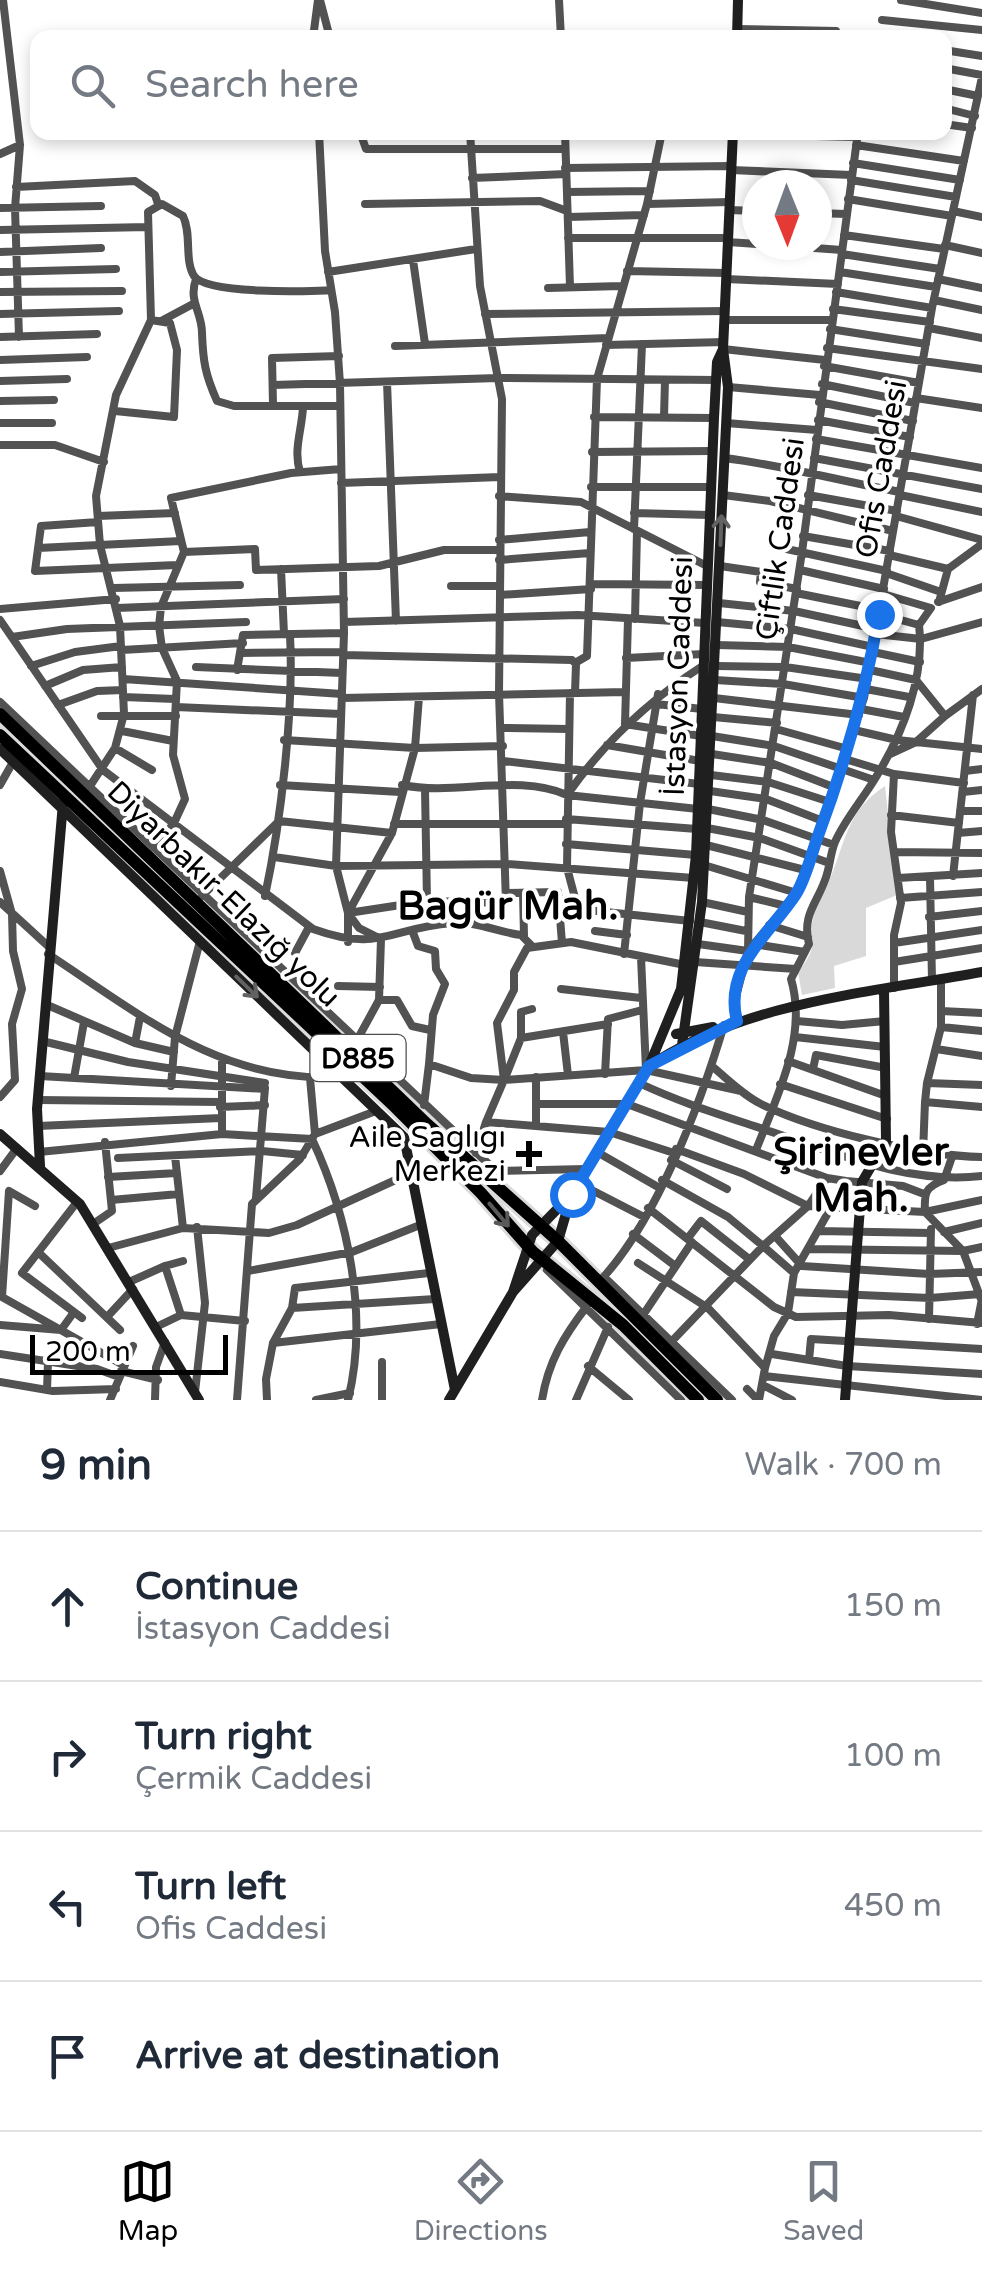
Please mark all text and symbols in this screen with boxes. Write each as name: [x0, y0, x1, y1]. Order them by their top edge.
search box: [30, 30, 952, 140]
icon: search: [65, 58, 120, 113]
text: Search here: [145, 62, 359, 108]
north arrow: [742, 170, 832, 260]
street label: Ofis Caddesi: [848, 377, 915, 561]
street label: Çiftlik Caddesi: [748, 435, 813, 643]
one-way arrow: [712, 515, 731, 547]
street label: İstasyon Caddesi: [656, 556, 701, 796]
route end: [857, 592, 903, 638]
street label: Diyarbakır-Elazığ yolu: [99, 773, 348, 1015]
district label: Bagür Mah.: [397, 882, 619, 930]
one-way arrow: [234, 975, 258, 999]
road number: D885: [310, 1035, 406, 1081]
place label: Aile Saglıgı Merkezi: [349, 1119, 506, 1190]
district label: Şirinevler Mah.: [773, 1128, 949, 1222]
marker: Aile Saglıgı Merkezi: [516, 1141, 542, 1167]
route start: [550, 1172, 596, 1218]
one-way arrow: [488, 1201, 510, 1227]
scale bar: [30, 1330, 228, 1374]
text: 200 m: [45, 1335, 131, 1369]
text: 9 min: [40, 1440, 152, 1491]
text: Walk · 700 m: [745, 1446, 942, 1484]
text: Continue: [135, 1564, 298, 1610]
icon: ahead: [40, 1579, 95, 1634]
text: 150 m: [844, 1587, 942, 1625]
text: İstasyon Caddesi: [135, 1610, 391, 1648]
text: Turn right: [135, 1714, 312, 1760]
icon: right: [40, 1729, 95, 1784]
text: 100 m: [844, 1737, 942, 1775]
text: Çermik Caddesi: [135, 1760, 372, 1798]
text: Turn left: [135, 1864, 286, 1910]
icon: left: [40, 1879, 95, 1934]
text: 450 m: [844, 1887, 942, 1925]
text: Ofis Caddesi: [135, 1910, 327, 1948]
icon: arrive: [40, 2029, 95, 2084]
text: Arrive at destination: [135, 2033, 500, 2079]
tab: Map: [118, 2154, 178, 2248]
tab: Directions: [414, 2154, 548, 2248]
tab: Saved: [783, 2154, 864, 2248]

